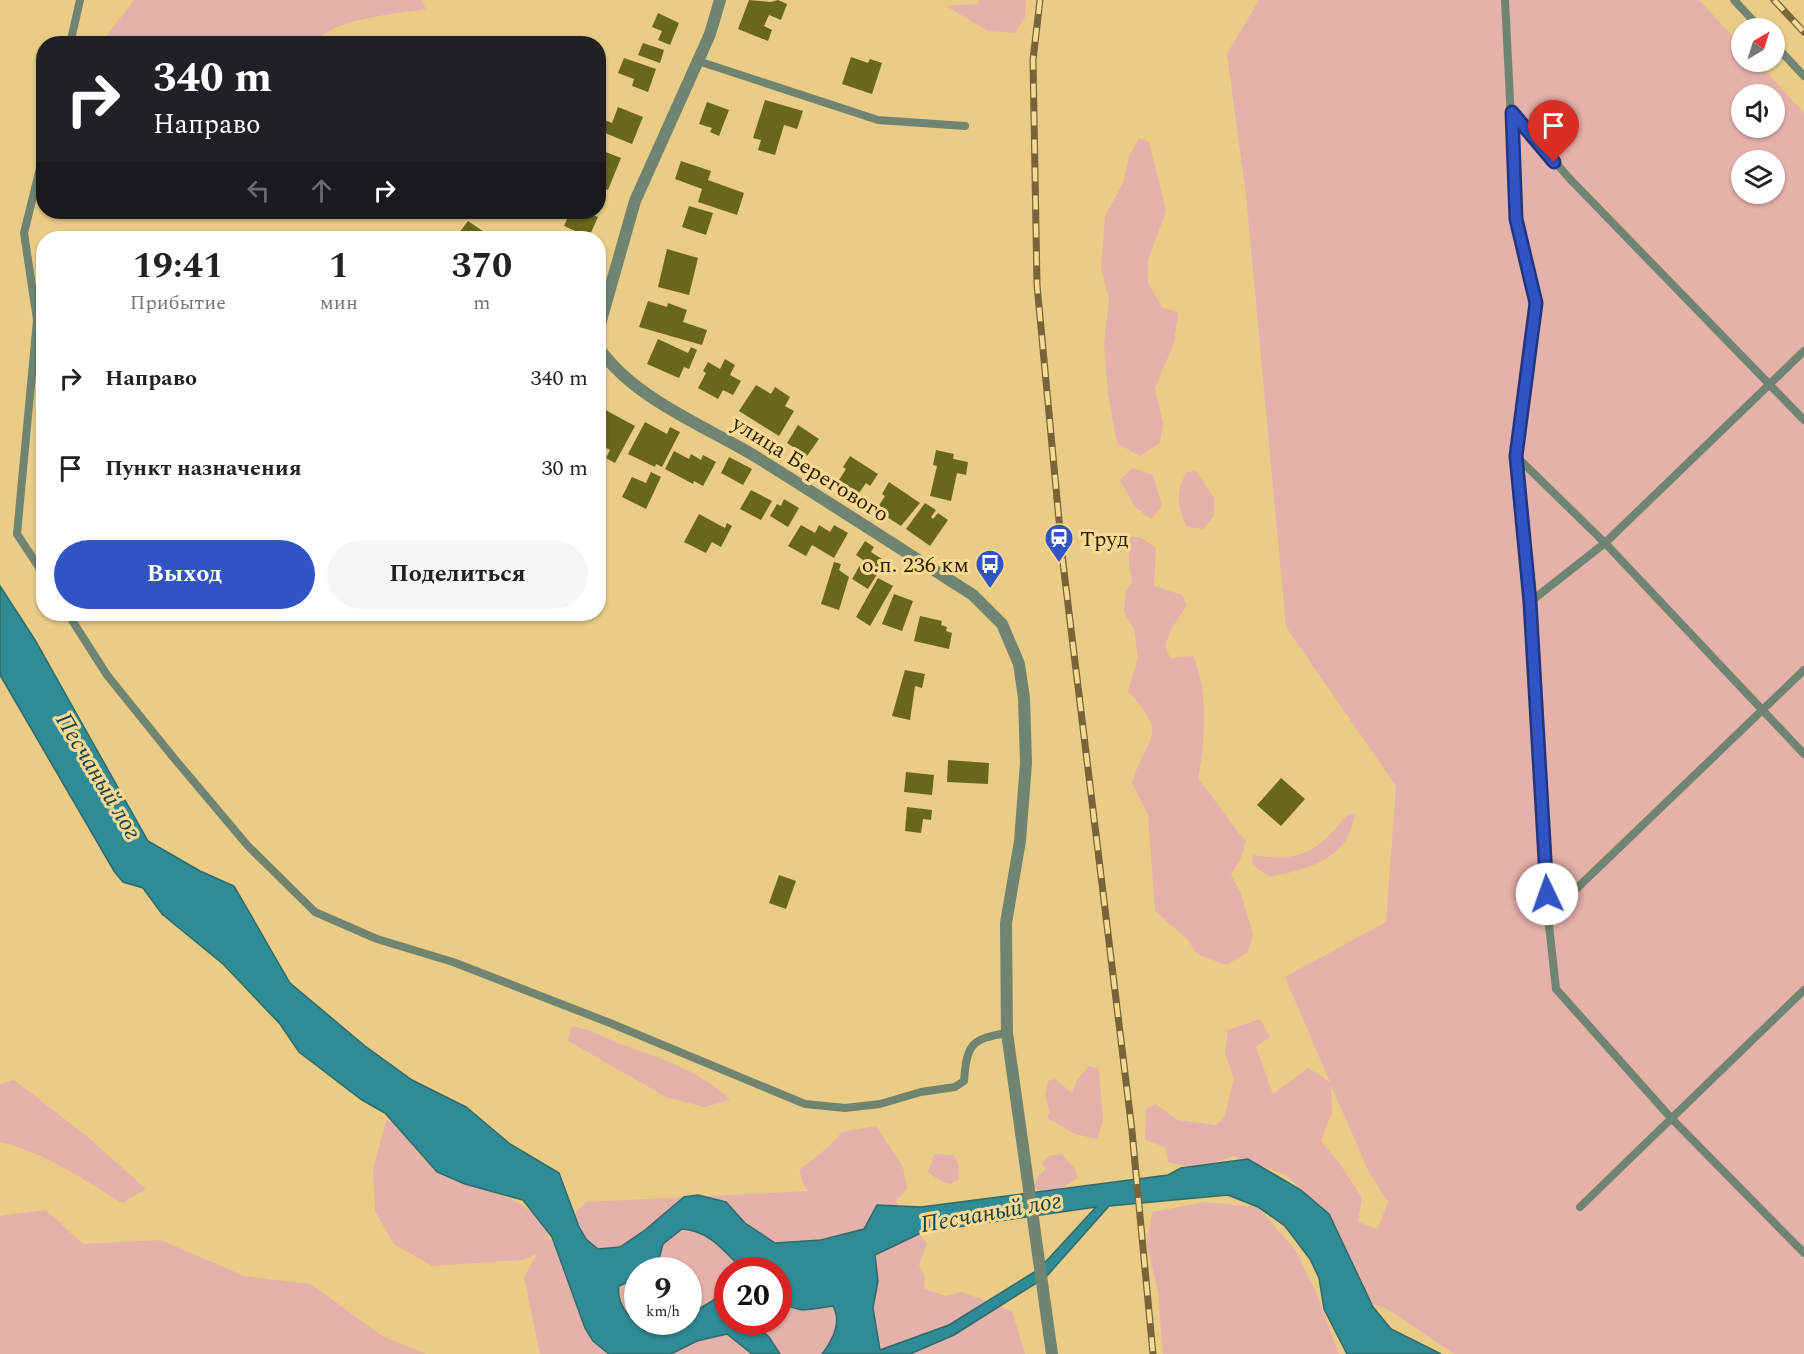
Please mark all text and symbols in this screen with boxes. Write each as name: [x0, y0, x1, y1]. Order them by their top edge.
north arrow: [1731, 18, 1785, 72]
map controls: [1731, 18, 1785, 204]
text: 340 m: [153, 47, 272, 110]
icon: right: [54, 60, 132, 138]
button: sound: [1731, 84, 1785, 138]
pin: [1528, 100, 1579, 162]
text: Направо: [153, 104, 261, 146]
icon: arrive: [1537, 109, 1570, 142]
button: layers: [1731, 150, 1785, 204]
icon: left: [242, 174, 275, 207]
icon: ahead: [305, 174, 338, 207]
icon: right: [368, 174, 401, 207]
text: 19:41: [133, 239, 223, 294]
text: 1: [329, 239, 349, 294]
text: 370: [452, 239, 512, 294]
text: Прибытие: [130, 288, 226, 318]
text: мин: [320, 288, 358, 318]
text: m: [473, 288, 490, 318]
icon: right: [54, 362, 87, 395]
text: Направо: [105, 362, 197, 395]
text: 340 m: [531, 362, 588, 395]
street label: улица Берегового: [724, 407, 895, 531]
icon: arrive: [54, 452, 87, 485]
text: Пункт назначения: [105, 452, 302, 485]
text: 30 m: [542, 452, 588, 485]
station icon: Труд: [1043, 522, 1075, 564]
place label: Труд: [1080, 523, 1129, 556]
button: Выход: [54, 540, 315, 609]
button: Поделиться: [327, 540, 588, 609]
bus stop icon: о.п. 236 км: [974, 548, 1006, 590]
place label: о.п. 236 км: [862, 549, 969, 582]
water label: Песчаный лог: [46, 706, 150, 847]
position arrow: [1515, 862, 1579, 926]
water label: Песчаный лог: [918, 1183, 1065, 1243]
speed limit sign: 20: [714, 1257, 792, 1335]
text: 9: [655, 1266, 671, 1312]
text: km/h: [646, 1300, 680, 1323]

